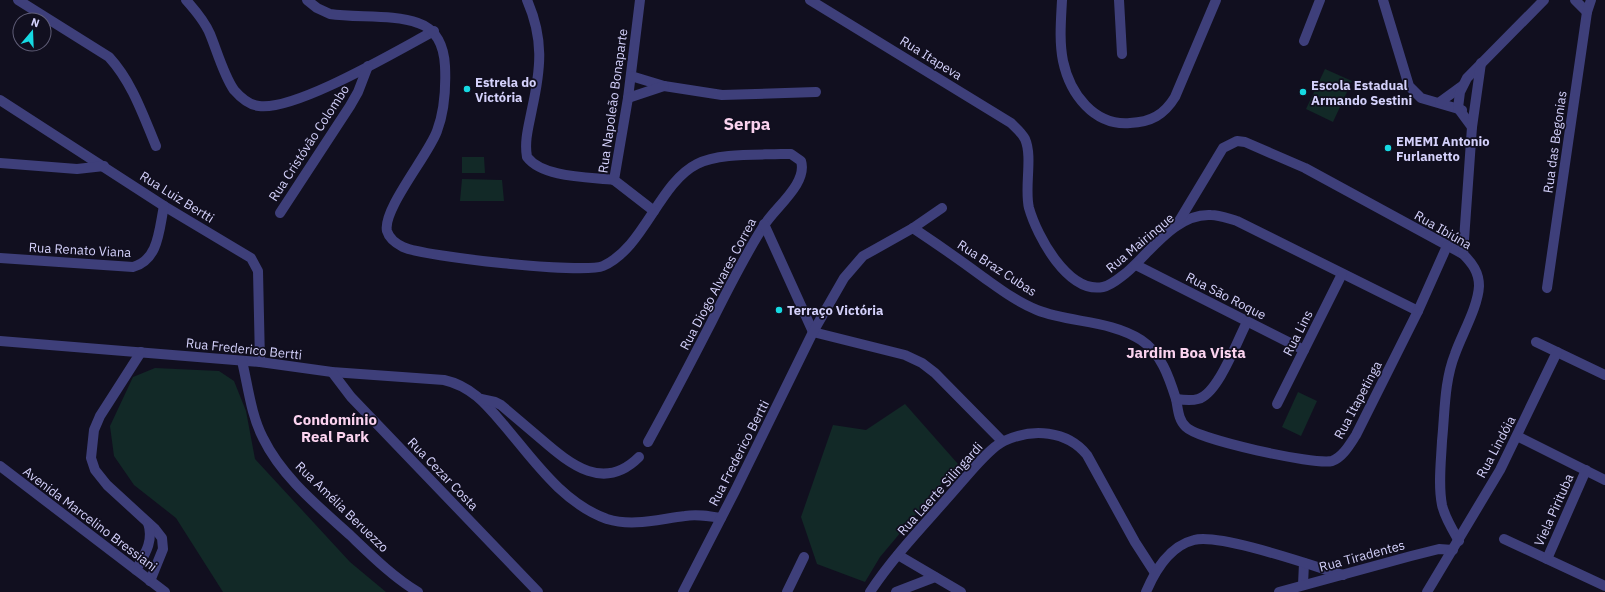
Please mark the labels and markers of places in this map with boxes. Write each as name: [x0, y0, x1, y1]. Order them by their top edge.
place label: Estrela do Victória: [475, 74, 536, 106]
place label: Escola Estadual Armando Sestini: [1311, 77, 1412, 109]
marker: Estrela do Victória: [462, 84, 472, 94]
marker: Escola Estadual Armando Sestini: [1298, 87, 1308, 97]
place label: EMEMI Antonio Furlanetto: [1396, 133, 1489, 165]
marker: EMEMI Antonio Furlanetto: [1383, 143, 1393, 153]
place label: Terraço Victória: [787, 302, 883, 319]
marker: Terraço Victória: [774, 305, 784, 315]

